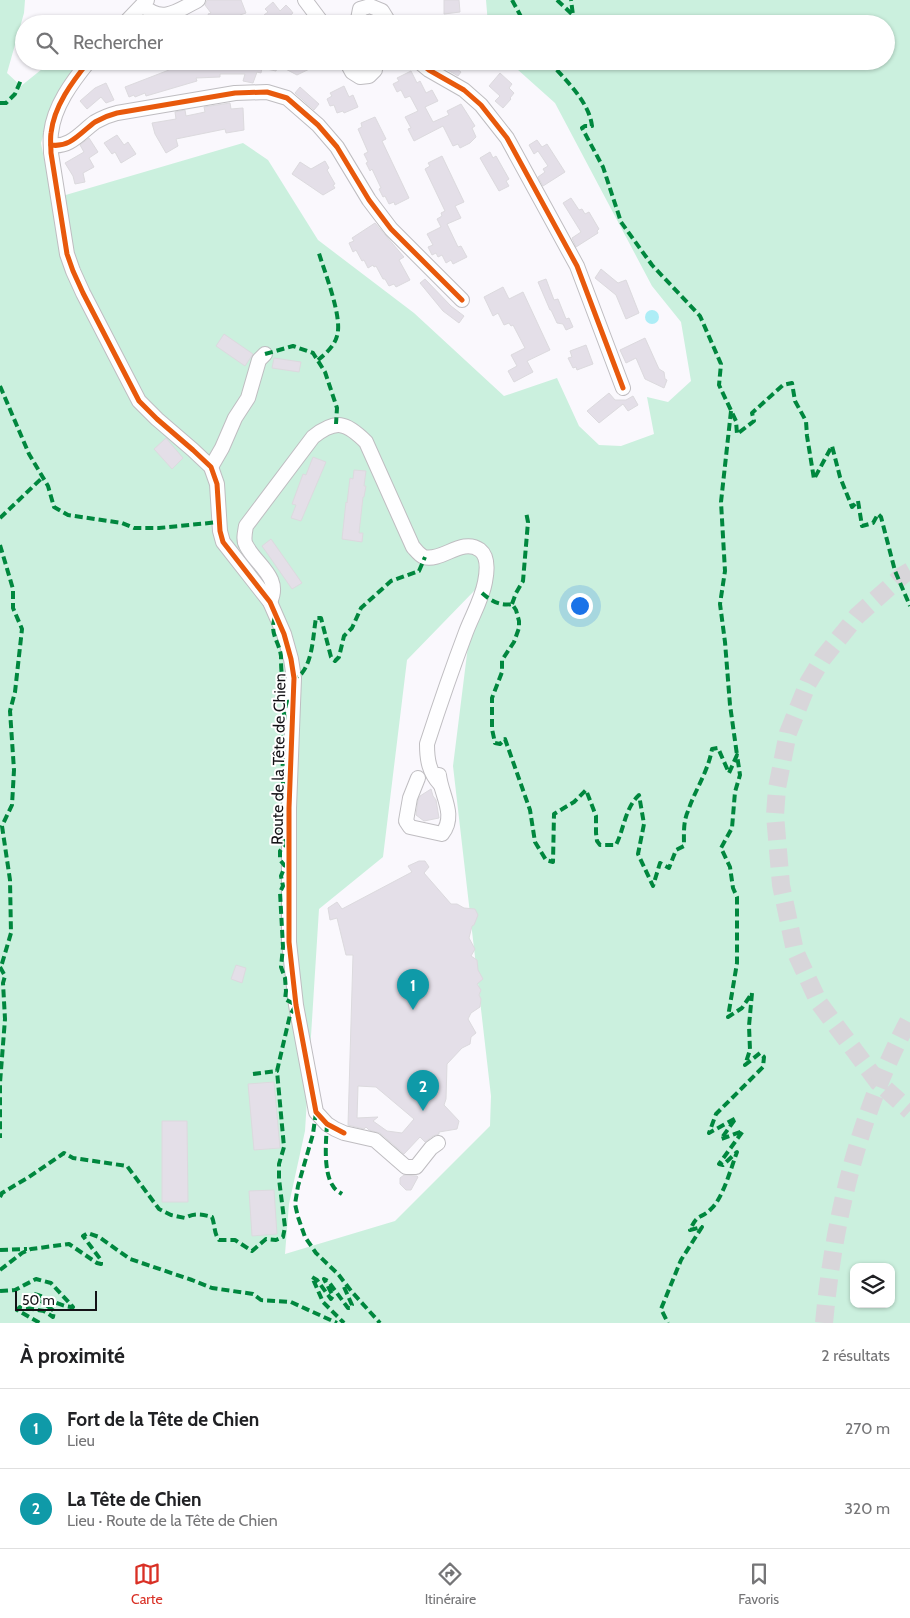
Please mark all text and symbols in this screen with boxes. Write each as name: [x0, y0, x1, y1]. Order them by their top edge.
search box: [15, 15, 895, 70]
icon: search: [33, 29, 61, 57]
text: Rechercher: [73, 31, 163, 54]
your location: [567, 593, 593, 619]
street label: Route de la Tête de Chien: [268, 673, 289, 845]
pin: 1: [397, 969, 429, 1010]
pin: 2: [407, 1070, 439, 1111]
map controls: [850, 1263, 895, 1308]
button: layers: [850, 1263, 895, 1308]
scale bar: [15, 1288, 98, 1311]
text: 50 m: [22, 1291, 55, 1309]
text: À proximité: [20, 1343, 125, 1368]
text: 2 résultats: [821, 1346, 890, 1365]
text: Fort de la Tête de Chien: [67, 1408, 259, 1431]
text: 1: [33, 1419, 39, 1438]
text: 270 m: [845, 1419, 890, 1438]
text: Lieu: [67, 1431, 95, 1450]
text: La Tête de Chien: [67, 1488, 202, 1511]
text: 2: [32, 1499, 40, 1518]
text: 320 m: [844, 1499, 890, 1518]
text: Lieu · Route de la Tête de Chien: [67, 1511, 278, 1530]
tab: Carte: [131, 1560, 163, 1608]
tab: Itinéraire: [425, 1560, 476, 1608]
tab: Favoris: [738, 1560, 779, 1608]

